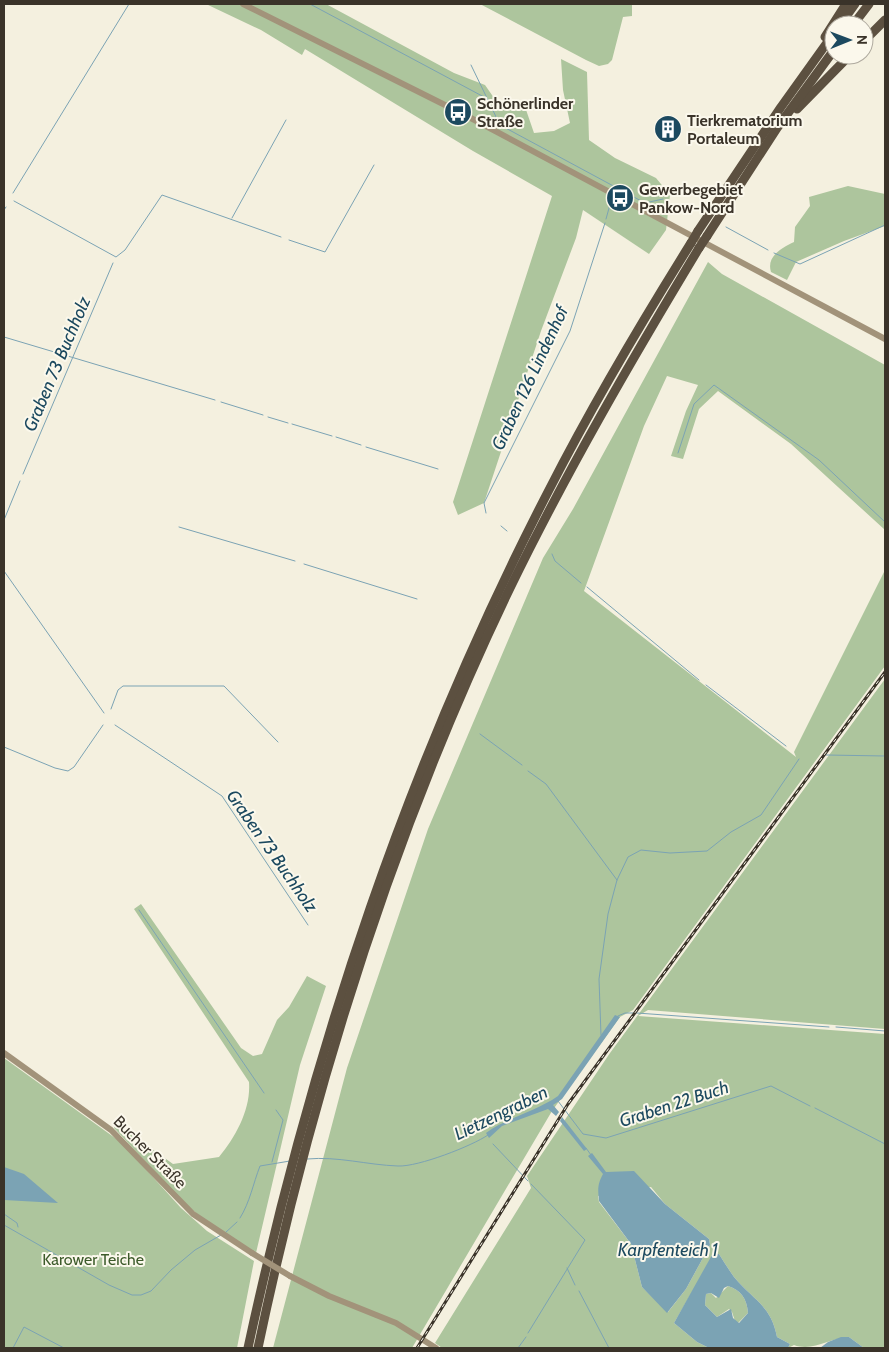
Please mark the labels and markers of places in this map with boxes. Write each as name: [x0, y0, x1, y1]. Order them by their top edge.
place label: Schönerlinder Straße: [477, 94, 574, 131]
bus stop icon: Schönerlinder Straße: [443, 97, 473, 127]
place label: Tierkrematorium Portaleum: [687, 111, 803, 148]
building icon: Tierkrematorium Portaleum: [653, 114, 683, 144]
place label: Gewerbegebiet Pankow-Nord: [639, 180, 744, 217]
bus stop icon: Gewerbegebiet Pankow-Nord: [605, 183, 635, 213]

